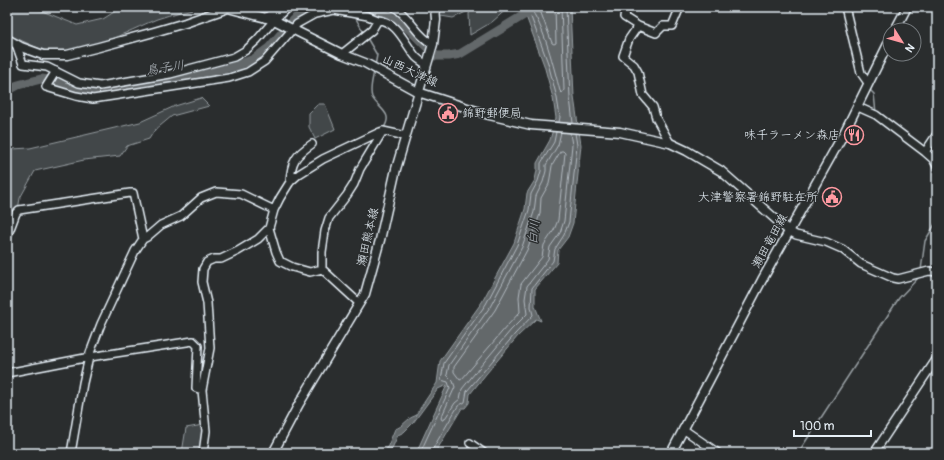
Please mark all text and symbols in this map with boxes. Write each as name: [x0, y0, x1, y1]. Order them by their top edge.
north arrow: [882, 22, 922, 62]
text: N: [902, 41, 917, 55]
street label: 山西大津線: [380, 52, 440, 90]
water label: 鳥子川: [145, 57, 185, 79]
public building icon: 錦野郵便局: [437, 102, 459, 124]
place label: 錦野郵便局: [462, 106, 522, 121]
restaurant icon: 味千ラーメン森店: [843, 124, 865, 146]
place label: 味千ラーメン森店: [744, 128, 840, 143]
public building icon: 大津警察署錦野駐在所: [821, 186, 843, 208]
place label: 大津警察署錦野駐在所: [698, 190, 818, 205]
street label: 瀬田熊本線: [354, 206, 382, 268]
street label: 瀬田竜田線: [749, 211, 791, 271]
water label: 白川: [525, 218, 543, 246]
scale bar: [794, 412, 871, 438]
text: 100 m: [800, 419, 835, 434]

